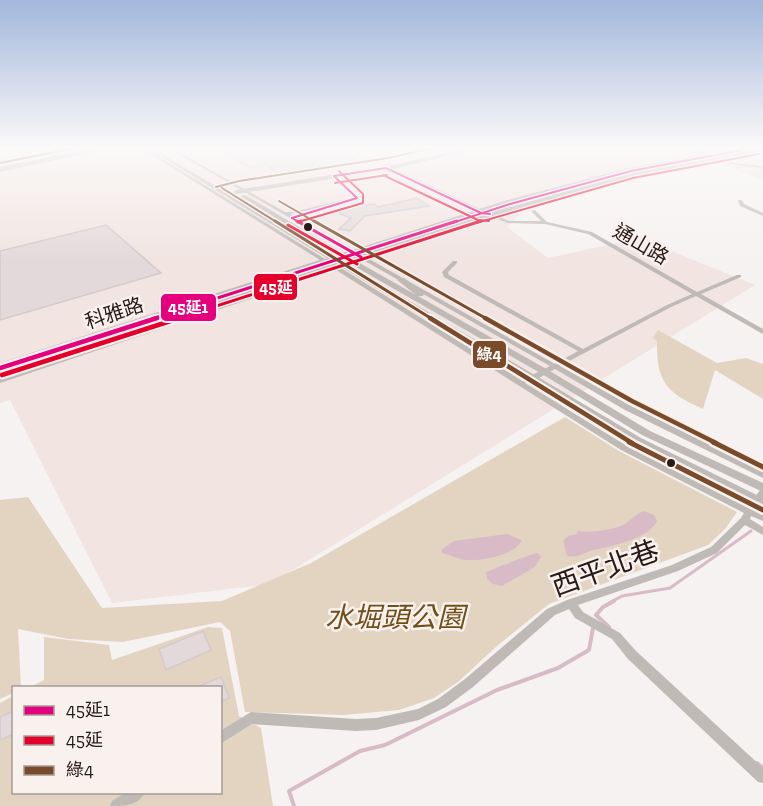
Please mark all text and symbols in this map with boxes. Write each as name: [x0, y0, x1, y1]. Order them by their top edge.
street label: 通山路: [609, 219, 673, 269]
unlabelled marker: [302, 221, 314, 233]
line badge: 45延: [253, 273, 298, 301]
text: 45延: [259, 278, 293, 297]
street label: 科雅路: [82, 292, 146, 334]
line badge: 45延1: [160, 293, 217, 322]
text: 45延1: [168, 298, 209, 317]
line badge: 綠4: [472, 340, 507, 369]
text: 綠4: [476, 345, 502, 364]
unlabelled marker: [665, 457, 677, 469]
street label: 西平北巷: [547, 534, 663, 603]
park label: 水堀頭公園: [325, 601, 469, 634]
legend: [12, 686, 222, 794]
text: 45延1: [66, 699, 110, 721]
text: 45延: [66, 729, 103, 751]
text: 綠4: [66, 759, 94, 781]

